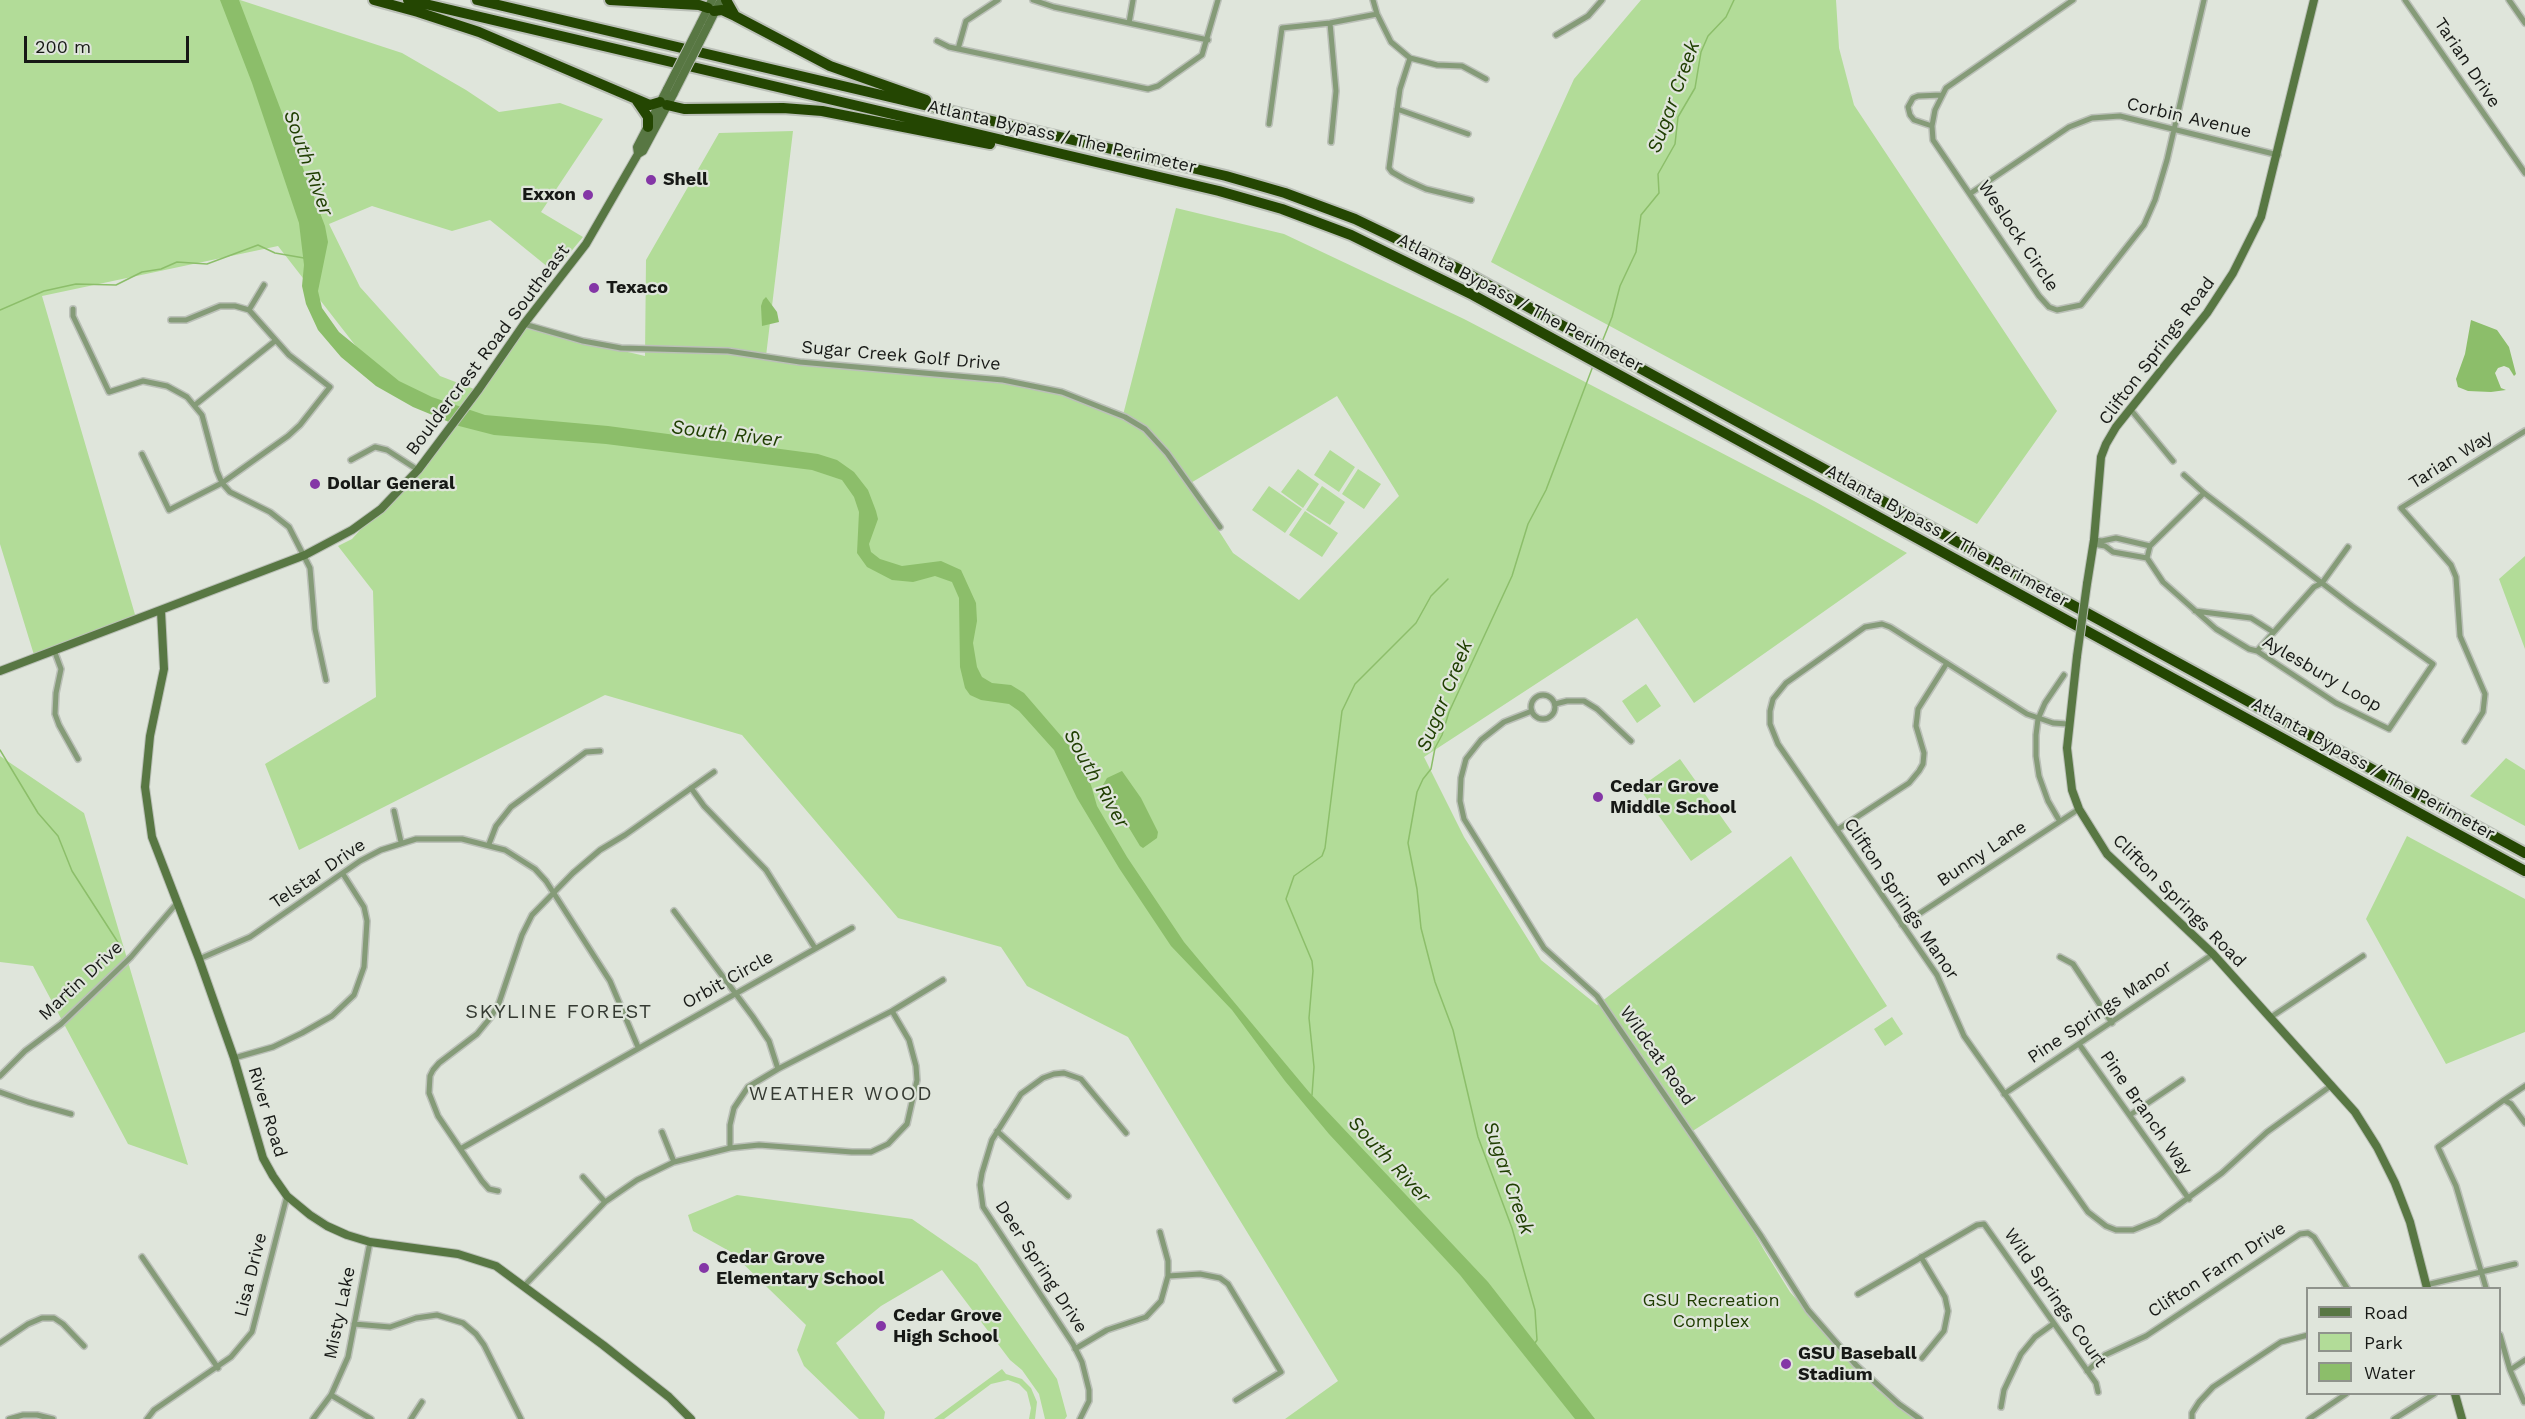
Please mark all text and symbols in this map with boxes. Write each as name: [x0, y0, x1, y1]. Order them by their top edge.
street label: Tarian Drive: [2429, 14, 2505, 112]
scale bar: [27, 24, 192, 62]
text: 200 m: [35, 36, 91, 57]
water label: Sugar Creek: [1642, 37, 1706, 157]
street label: Corbin Avenue: [2124, 93, 2254, 143]
street label: Atlanta Bypass / The Perimeter: [926, 96, 1198, 178]
water label: South River: [278, 107, 338, 219]
place label: Shell: [663, 169, 708, 191]
marker: Shell: [644, 173, 658, 187]
street label: Weslock Circle: [1973, 176, 2063, 296]
place label: Exxon: [522, 184, 576, 206]
marker: Exxon: [581, 188, 595, 202]
street label: Atlanta Bypass / The Perimeter: [1393, 229, 1647, 377]
street label: Bouldercrest Road Southeast: [402, 240, 574, 460]
street label: Clifton Springs Road: [2094, 273, 2220, 429]
place label: Texaco: [606, 277, 668, 299]
marker: Texaco: [587, 281, 601, 295]
street label: Sugar Creek Golf Drive: [801, 337, 1001, 375]
water label: South River: [670, 415, 782, 453]
street label: Tarian Way: [2405, 426, 2497, 494]
street label: Atlanta Bypass / The Perimeter: [1821, 460, 2073, 612]
place label: Dollar General: [327, 473, 455, 495]
marker: Dollar General: [308, 477, 322, 491]
street label: Aylesbury Loop: [2258, 631, 2386, 717]
water label: Sugar Creek: [1412, 637, 1478, 755]
street label: Atlanta Bypass / The Perimeter: [2247, 693, 2499, 845]
water label: South River: [1058, 725, 1134, 833]
place label: Cedar Grove Middle School: [1610, 776, 1736, 818]
marker: Cedar Grove Middle School: [1591, 790, 1605, 804]
street label: Clifton Springs Manor: [1839, 814, 1963, 984]
street label: Bunny Lane: [1933, 816, 2031, 892]
street label: Clifton Springs Road: [2108, 830, 2250, 972]
street label: Telstar Drive: [266, 834, 370, 914]
street label: Martin Drive: [35, 937, 127, 1025]
street label: Orbit Circle: [679, 946, 777, 1014]
street label: Pine Springs Manor: [2024, 956, 2176, 1068]
district label: SKYLINE FOREST: [465, 1000, 653, 1024]
street label: Wildcat Road: [1615, 1002, 1699, 1110]
street label: Pine Branch Way: [2095, 1047, 2197, 1179]
street label: River Road: [243, 1064, 291, 1160]
district label: WEATHER WOOD: [749, 1082, 933, 1106]
water label: South River: [1343, 1111, 1435, 1209]
water label: Sugar Creek: [1477, 1118, 1539, 1238]
street label: Deer Spring Drive: [990, 1197, 1092, 1337]
street label: Clifton Farm Drive: [2144, 1217, 2290, 1323]
street label: Wild Springs Court: [1999, 1224, 2111, 1372]
street label: Lisa Drive: [230, 1231, 272, 1319]
place label: Cedar Grove Elementary School: [716, 1247, 884, 1290]
marker: Cedar Grove Elementary School: [697, 1261, 711, 1275]
street label: Misty Lake: [320, 1265, 360, 1361]
legend: [2306, 1287, 2501, 1395]
park label: GSU Recreation Complex: [1642, 1290, 1780, 1332]
text: Road: [2364, 1302, 2408, 1323]
place label: Cedar Grove High School: [893, 1305, 1002, 1348]
marker: Cedar Grove High School: [874, 1319, 888, 1333]
text: Park: [2364, 1332, 2403, 1353]
place label: GSU Baseball Stadium: [1798, 1343, 1917, 1386]
marker: GSU Baseball Stadium: [1779, 1357, 1793, 1371]
text: Water: [2364, 1362, 2416, 1383]

